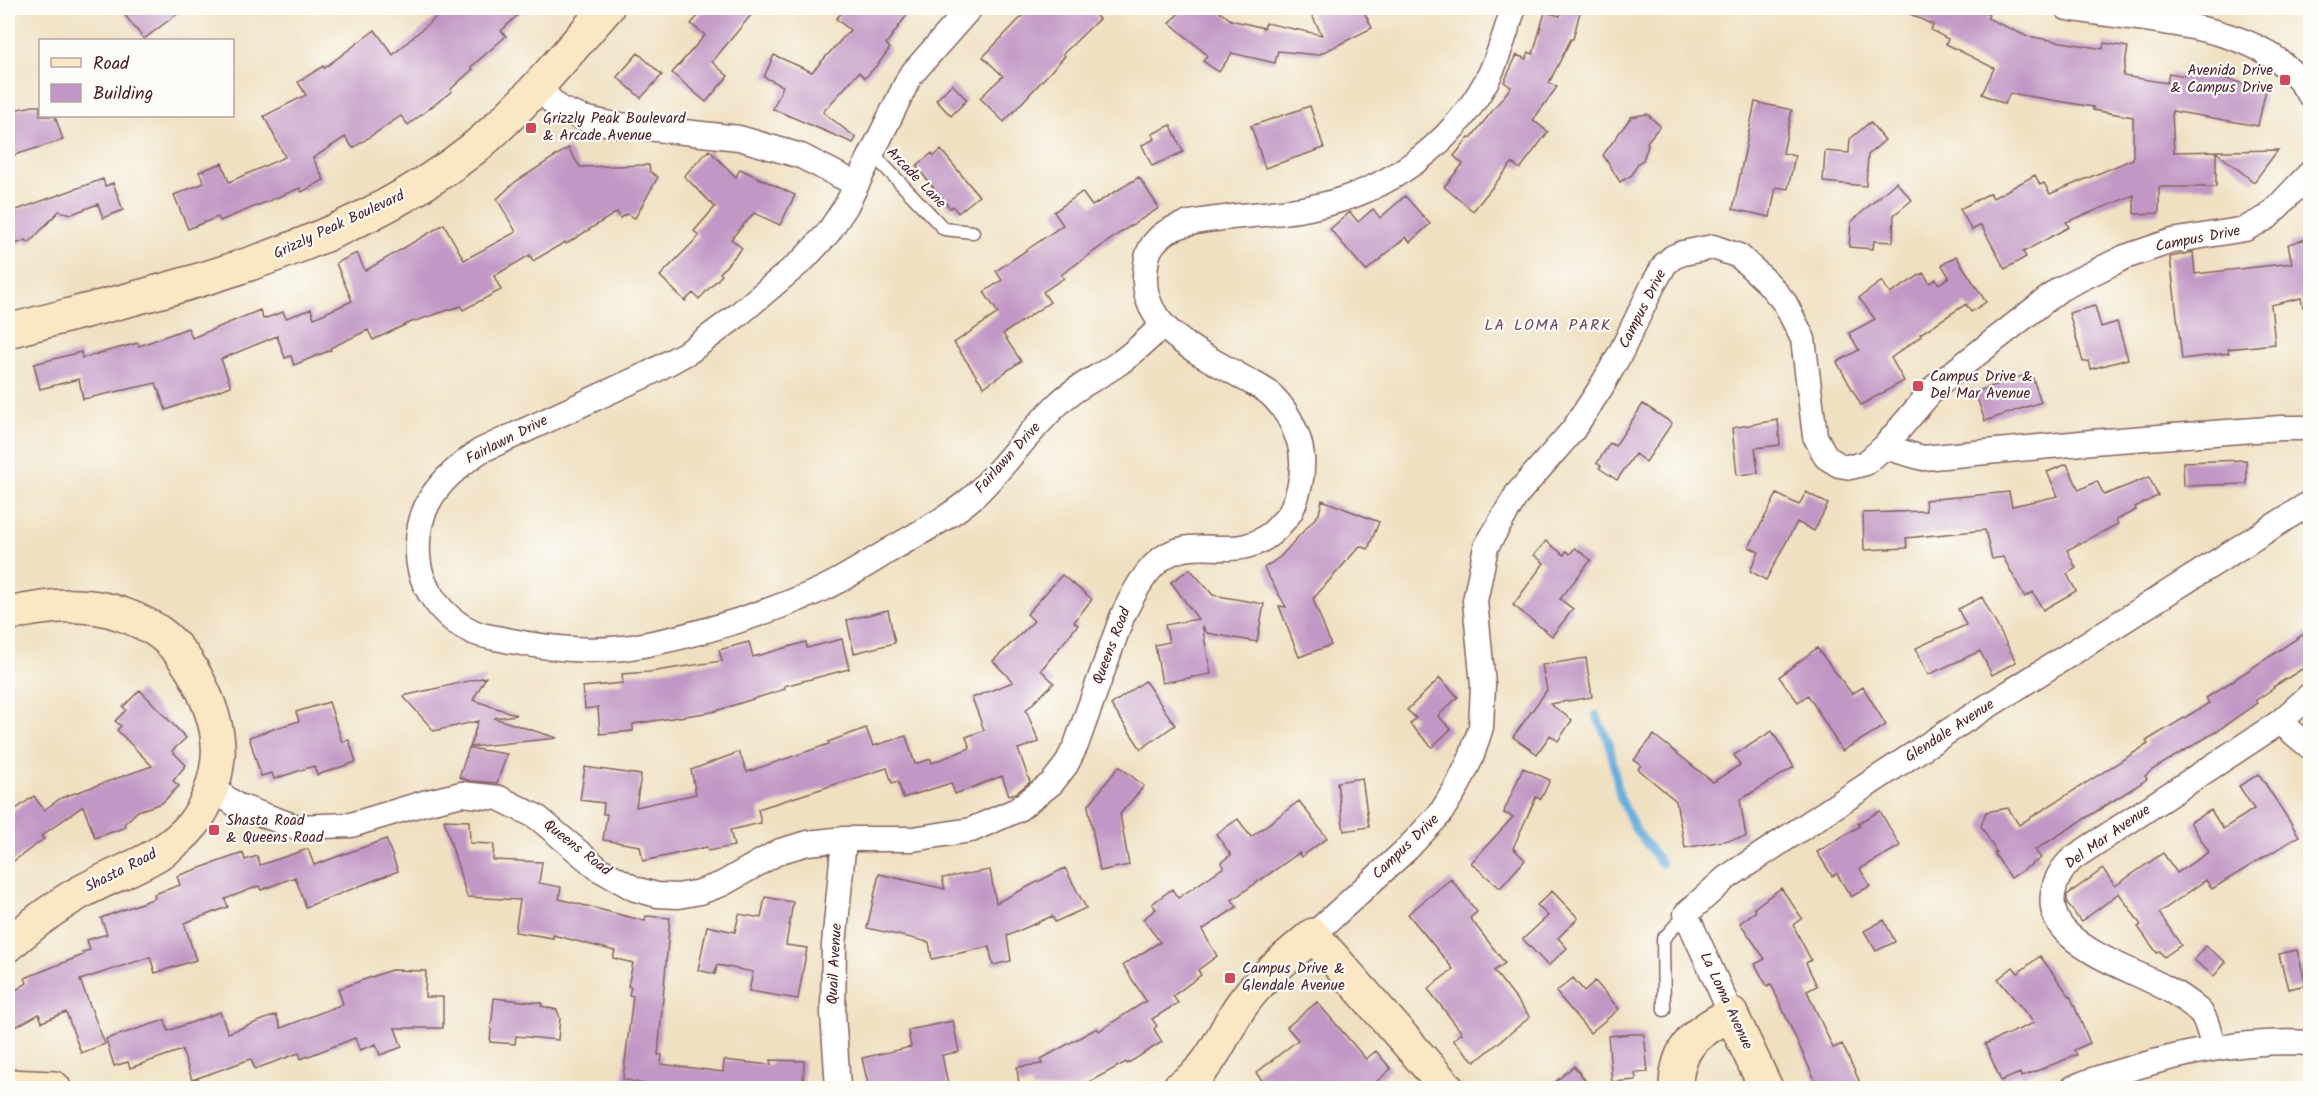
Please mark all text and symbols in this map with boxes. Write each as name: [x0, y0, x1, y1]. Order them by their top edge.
legend: [39, 39, 234, 117]
text: Road: [93, 50, 130, 79]
place label: Avenida Drive & Campus Drive: [2170, 59, 2273, 100]
marker: Avenida Drive & Campus Drive: [2278, 73, 2292, 87]
text: Building: [93, 80, 153, 109]
place label: Grizzly Peak Boulevard & Arcade Avenue: [543, 107, 686, 148]
marker: Grizzly Peak Boulevard & Arcade Avenue: [524, 121, 538, 135]
street label: Arcade Lane: [880, 142, 952, 215]
street label: Grizzly Peak Boulevard: [269, 184, 409, 266]
street label: Campus Drive: [2153, 219, 2243, 259]
street label: Campus Drive: [1613, 265, 1673, 353]
district label: LA LOMA PARK: [1484, 313, 1612, 338]
place label: Campus Drive & Del Mar Avenue: [1930, 365, 2033, 406]
marker: Campus Drive & Del Mar Avenue: [1911, 379, 1925, 393]
street label: Fairlawn Drive: [462, 409, 553, 471]
street label: Fairlawn Drive: [969, 417, 1047, 499]
street label: Queens Road: [1086, 604, 1138, 688]
street label: Glendale Avenue: [1900, 693, 2000, 769]
street label: Del Mar Avenue: [2060, 798, 2156, 876]
street label: Campus Drive: [1367, 808, 1445, 886]
place label: Shasta Road & Queens Road: [226, 809, 324, 850]
street label: Queens Road: [538, 814, 617, 883]
marker: Shasta Road & Queens Road: [207, 823, 221, 837]
street label: Shasta Road: [81, 842, 162, 899]
street label: Quail Avenue: [821, 923, 849, 1005]
street label: La Loma Avenue: [1693, 948, 1759, 1054]
place label: Campus Drive & Glendale Avenue: [1242, 957, 1345, 998]
marker: Campus Drive & Glendale Avenue: [1223, 971, 1237, 985]

